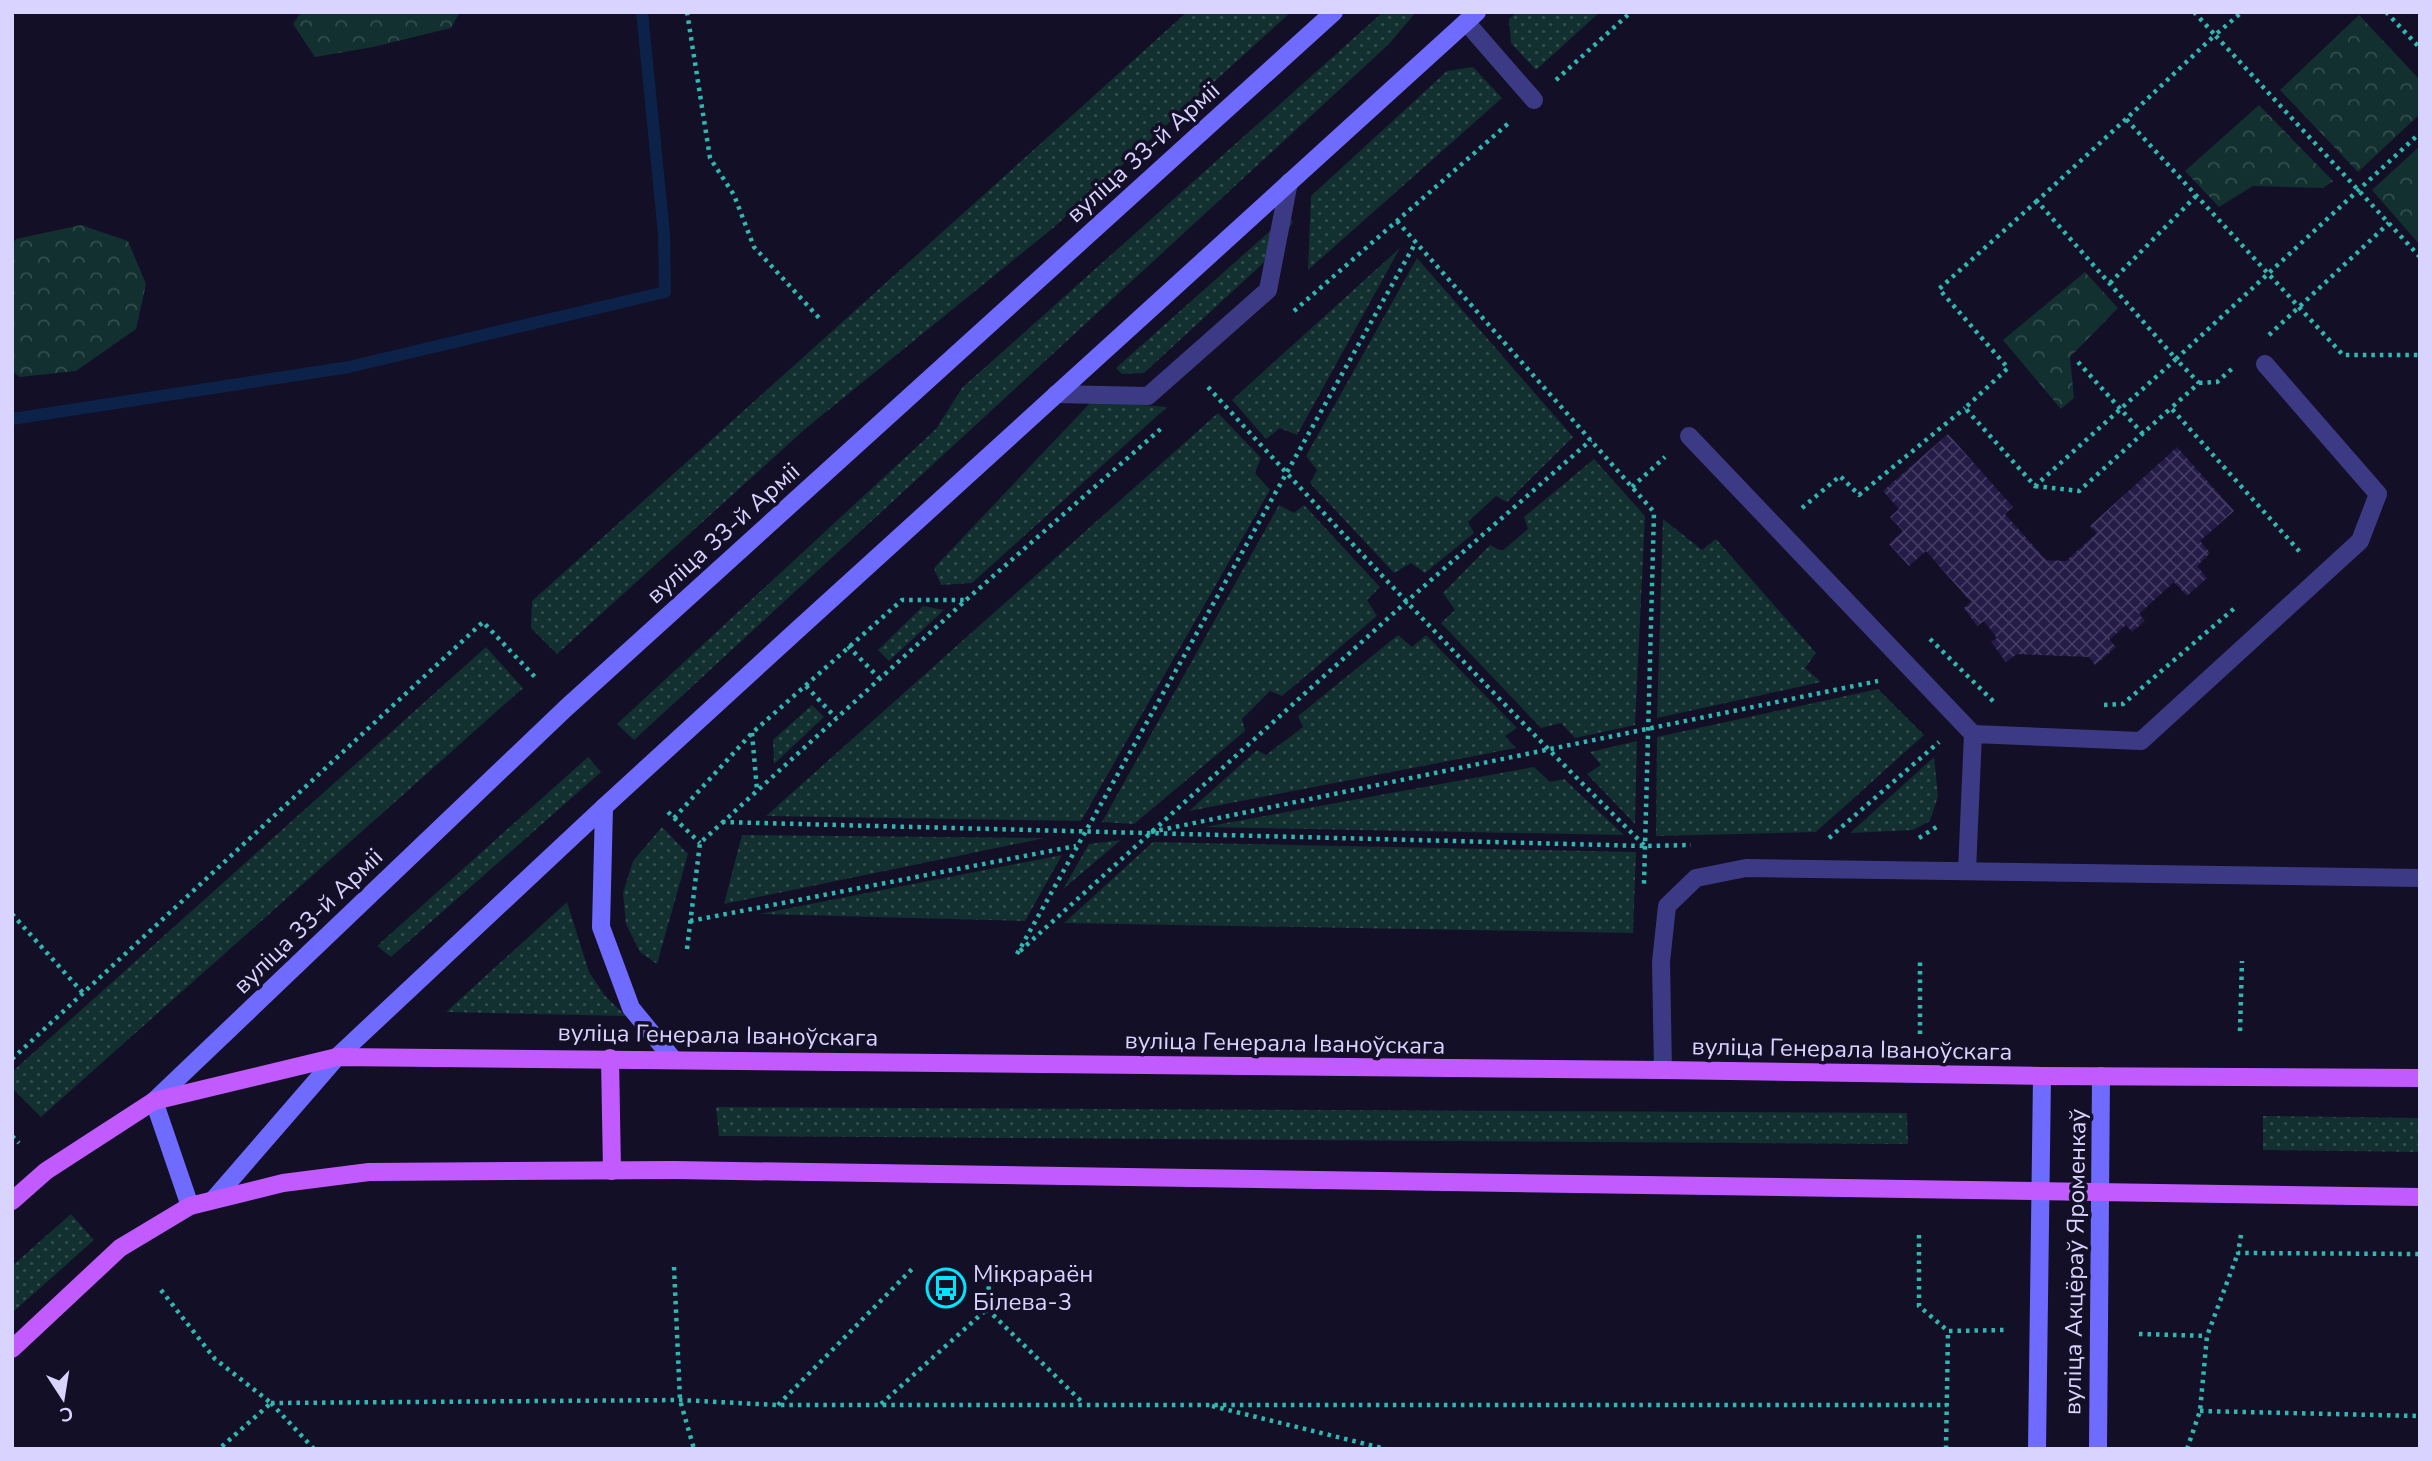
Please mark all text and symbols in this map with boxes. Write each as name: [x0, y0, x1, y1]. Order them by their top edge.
street label: вуліца 33-й Арміі: [1059, 74, 1227, 230]
street label: вуліца 33-й Арміі: [639, 455, 807, 611]
street label: вуліца 33-й Арміі: [226, 841, 390, 1001]
street label: вуліца Генерала Іваноўскага: [557, 1016, 879, 1054]
street label: вуліца Генерала Іваноўскага: [1124, 1024, 1446, 1062]
street label: вуліца Генерала Іваноўскага: [1691, 1030, 2013, 1068]
street label: вуліца Акцёраў Яроменкаў: [2056, 1108, 2094, 1415]
place label: Мікрараён Білева-3: [973, 1258, 1093, 1318]
bus stop icon: Мікрараён Білева-3: [925, 1267, 967, 1309]
north arrow: [28, 1363, 98, 1433]
text: С: [57, 1400, 75, 1428]

